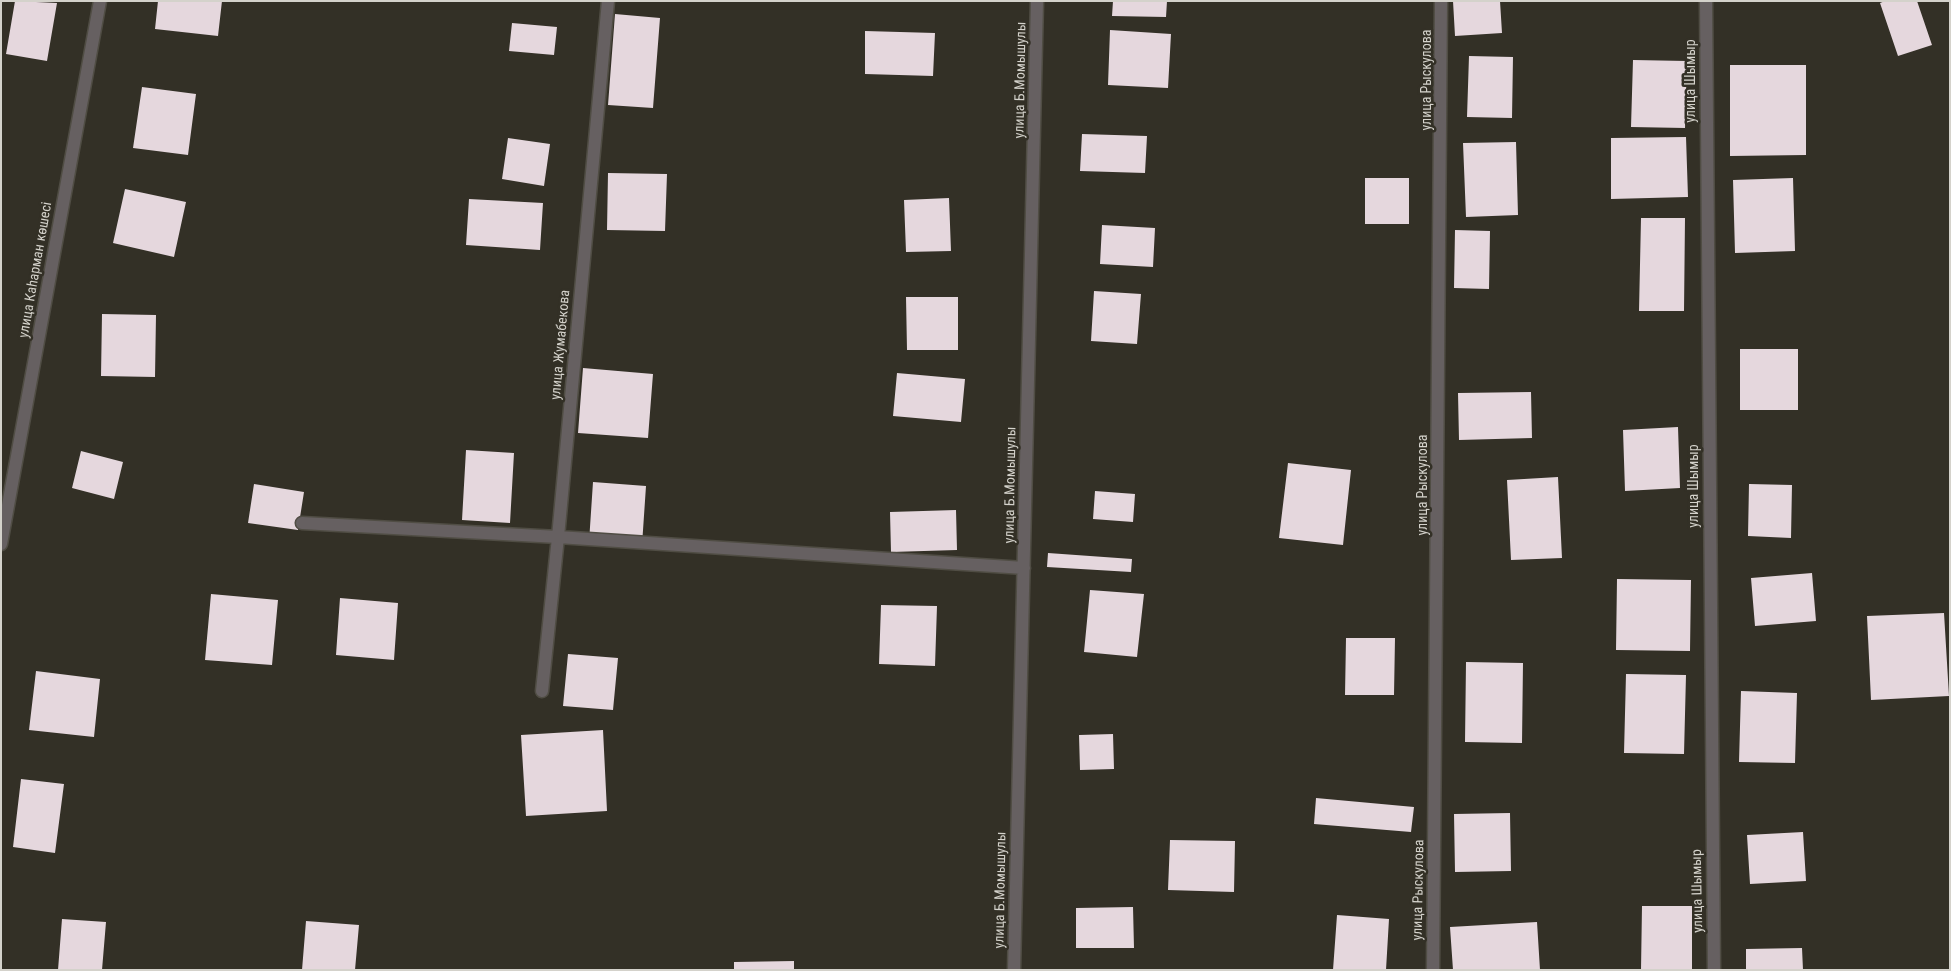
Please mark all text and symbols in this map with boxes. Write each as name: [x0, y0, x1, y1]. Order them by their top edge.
street label: улица Б.Момышулы: [1012, 22, 1030, 138]
street label: улица Рыскулова: [1419, 29, 1435, 131]
street label: улица Шымыр: [1683, 39, 1699, 123]
street label: улица Каһарман көшесі: [16, 201, 56, 339]
street label: улица Жумабекова: [548, 289, 574, 401]
street label: улица Б.Момышулы: [1002, 427, 1020, 543]
street label: улица Рыскулова: [1415, 434, 1431, 536]
street label: улица Шымыр: [1686, 444, 1702, 528]
street label: улица Б.Момышулы: [992, 832, 1010, 948]
street label: улица Рыскулова: [1410, 839, 1428, 941]
street label: улица Шымыр: [1689, 849, 1707, 933]

